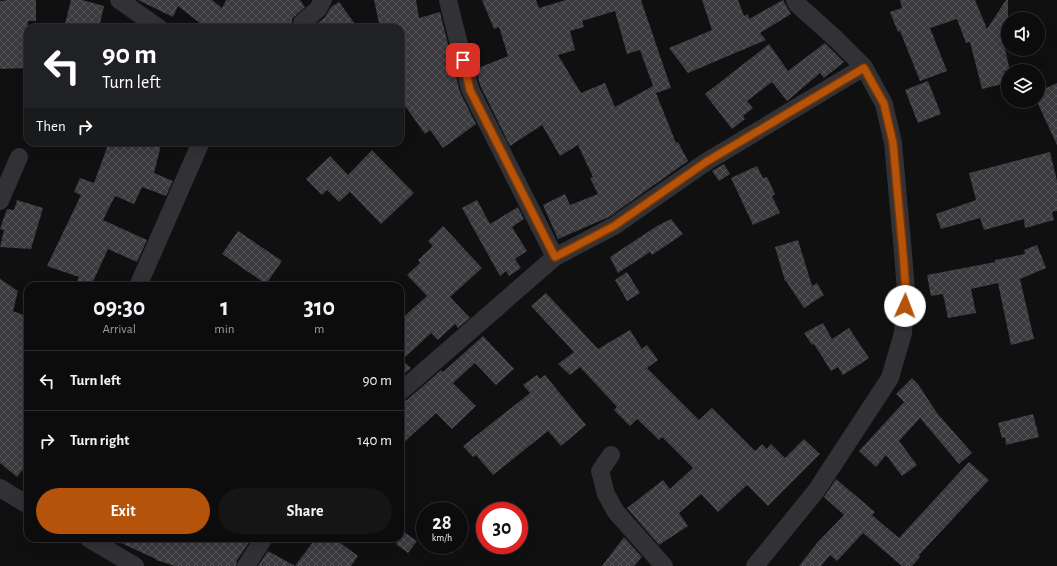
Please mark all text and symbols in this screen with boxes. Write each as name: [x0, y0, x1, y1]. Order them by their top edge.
map controls: [1001, 12, 1045, 108]
button: sound: [1001, 12, 1045, 56]
icon: left: [36, 40, 88, 92]
text: 90 m: [102, 41, 157, 69]
pin: [446, 43, 480, 77]
icon: arrive: [452, 49, 474, 71]
button: layers: [1001, 64, 1045, 108]
text: Turn left: [102, 74, 161, 92]
icon: right: [74, 116, 96, 138]
text: Then: [36, 119, 66, 134]
position arrow: [884, 285, 926, 327]
text: 09:30: [93, 296, 145, 320]
text: 1: [220, 296, 229, 320]
text: 310: [304, 296, 335, 320]
text: Arrival: [102, 323, 136, 336]
text: min: [214, 323, 235, 336]
text: m: [314, 323, 324, 336]
icon: left: [36, 370, 58, 392]
text: Turn left: [70, 373, 121, 388]
text: 90 m: [363, 373, 392, 388]
icon: right: [36, 430, 58, 452]
text: Turn right: [70, 433, 129, 448]
text: 140 m: [357, 433, 392, 448]
button: Exit: [36, 488, 210, 534]
button: Share: [218, 488, 392, 534]
speed limit sign: 30: [476, 502, 528, 554]
text: 28: [432, 513, 452, 533]
text: km/h: [432, 533, 452, 543]

